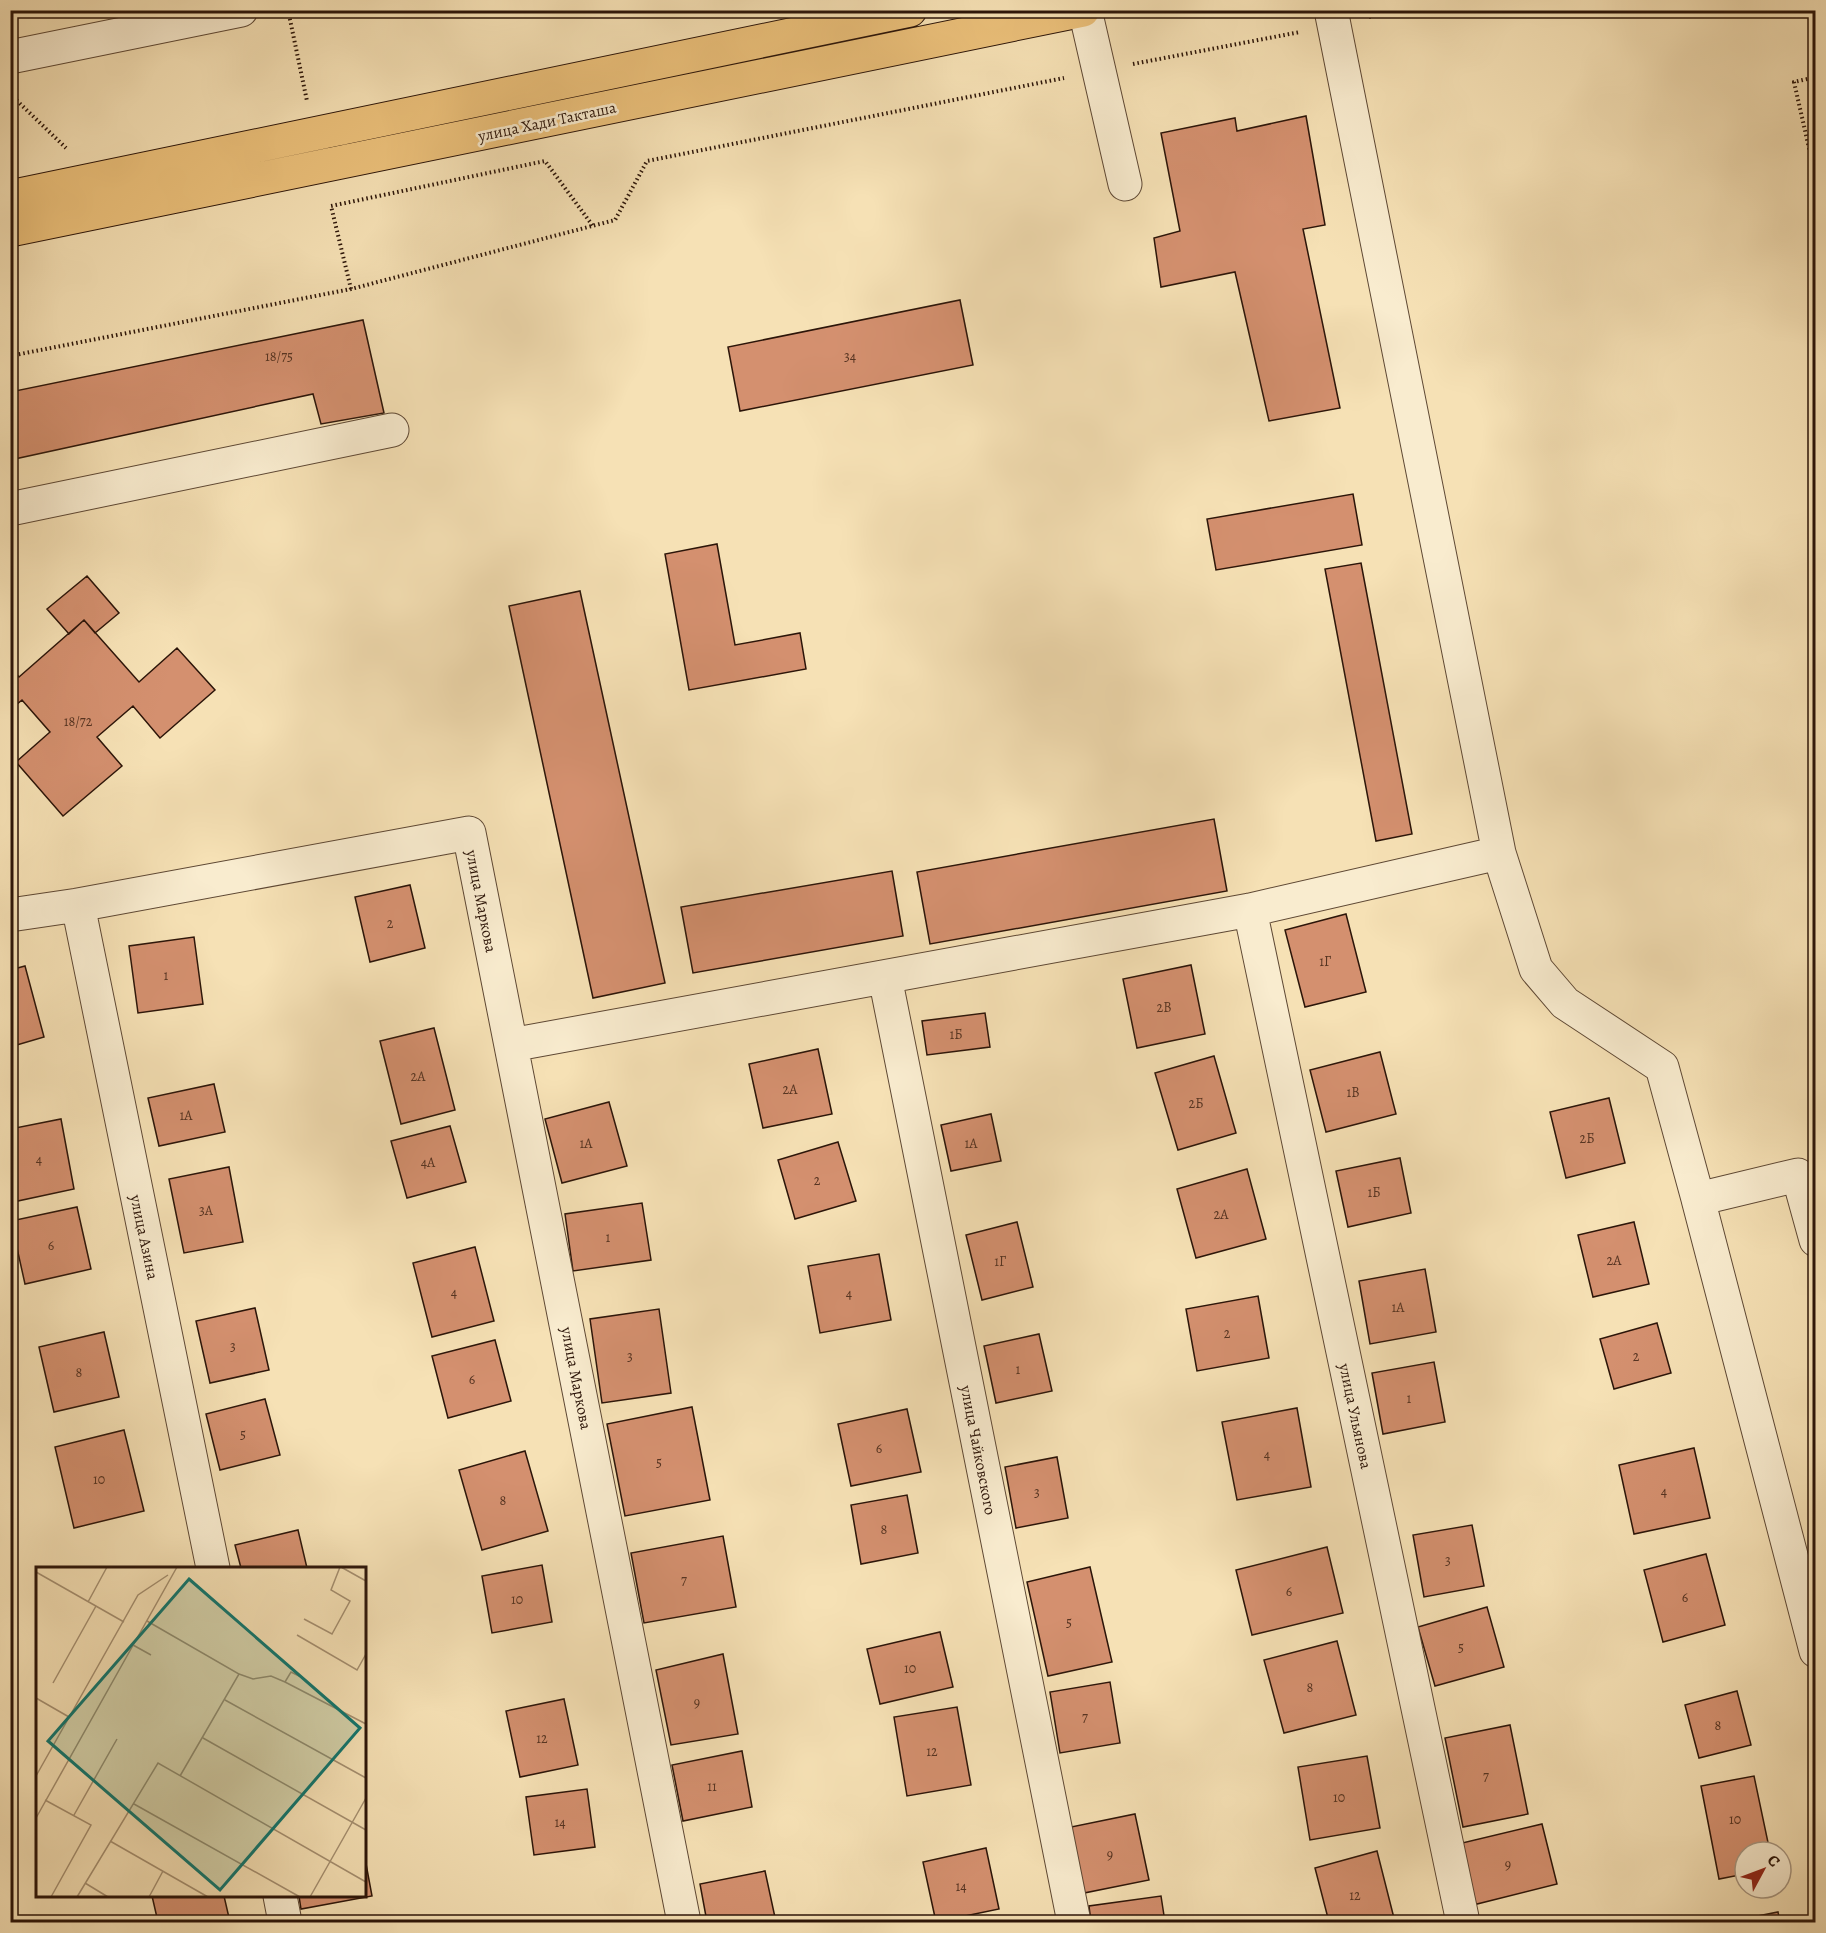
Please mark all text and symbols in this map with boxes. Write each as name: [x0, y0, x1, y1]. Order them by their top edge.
street label: улица Хади Такташа: [475, 96, 619, 148]
house number: 18/75: [265, 347, 293, 366]
house number: 34: [844, 347, 856, 366]
house number: 18/72: [64, 712, 93, 731]
street label: улица Маркова: [460, 847, 502, 955]
house number: 2: [387, 914, 394, 933]
house number: 1Г: [1319, 952, 1331, 971]
house number: 1: [164, 966, 169, 985]
house number: 2В: [1156, 998, 1172, 1017]
house number: 1Б: [949, 1025, 963, 1044]
house number: 2А: [411, 1067, 426, 1086]
house number: 2А: [783, 1080, 798, 1099]
house number: 1В: [1346, 1083, 1360, 1102]
house number: 2Б: [1189, 1094, 1204, 1113]
house number: 1А: [180, 1106, 193, 1125]
house number: 2Б: [1580, 1129, 1595, 1148]
house number: 1А: [580, 1134, 593, 1153]
house number: 1А: [965, 1134, 978, 1153]
house number: 4: [36, 1150, 42, 1169]
house number: 4А: [421, 1153, 436, 1172]
house number: 2: [814, 1171, 821, 1190]
house number: 1Б: [1367, 1183, 1381, 1202]
street label: улица Азина: [124, 1192, 164, 1282]
house number: 3А: [199, 1201, 214, 1220]
house number: 2А: [1214, 1205, 1229, 1224]
house number: 1: [606, 1228, 611, 1247]
house number: 6: [48, 1236, 54, 1255]
house number: 2А: [1607, 1251, 1622, 1270]
house number: 1Г: [994, 1252, 1006, 1271]
house number: 4: [451, 1283, 457, 1302]
house number: 4: [846, 1284, 852, 1303]
house number: 1А: [1392, 1298, 1405, 1317]
street label: улица Маркова: [555, 1324, 597, 1432]
house number: 2: [1224, 1324, 1231, 1343]
house number: 3: [230, 1337, 236, 1356]
house number: 3: [627, 1347, 633, 1366]
house number: 2: [1633, 1347, 1640, 1366]
house number: 1: [1016, 1360, 1021, 1379]
street label: улица Ульянова: [1333, 1360, 1377, 1472]
house number: 8: [76, 1363, 83, 1382]
house number: 6: [469, 1370, 475, 1389]
street label: улица Чайковского: [954, 1383, 1001, 1517]
house number: 1: [1407, 1389, 1412, 1408]
house number: 5: [240, 1425, 246, 1444]
house number: 6: [876, 1439, 882, 1458]
house number: 4: [1264, 1445, 1270, 1464]
house number: 5: [656, 1453, 662, 1472]
house number: 10: [93, 1470, 105, 1489]
house number: 4: [1661, 1482, 1667, 1501]
house number: 3: [1034, 1483, 1040, 1502]
house number: 8: [500, 1491, 507, 1510]
house number: 8: [881, 1520, 888, 1539]
house number: 3: [1445, 1551, 1451, 1570]
inset map: [36, 1567, 366, 1897]
house number: 7: [681, 1571, 687, 1590]
house number: 6: [1286, 1582, 1292, 1601]
house number: 6: [1682, 1588, 1688, 1607]
house number: 10: [511, 1590, 523, 1609]
house number: 5: [1066, 1613, 1072, 1632]
house number: 5: [1458, 1638, 1464, 1657]
house number: 10: [904, 1659, 916, 1678]
house number: 8: [1307, 1678, 1314, 1697]
house number: 9: [694, 1693, 700, 1712]
house number: 7: [1082, 1708, 1088, 1727]
house number: 8: [1715, 1716, 1722, 1735]
house number: 12: [536, 1729, 548, 1748]
house number: 12: [926, 1742, 938, 1761]
house number: 7: [1483, 1767, 1489, 1786]
house number: 11: [707, 1777, 717, 1796]
house number: 10: [1333, 1788, 1345, 1807]
house number: 10: [1729, 1810, 1741, 1829]
house number: 14: [554, 1813, 566, 1832]
north arrow: [1733, 1840, 1793, 1900]
house number: 9: [1107, 1845, 1113, 1864]
text: С: [1762, 1850, 1785, 1872]
house number: 9: [1505, 1855, 1511, 1874]
house number: 14: [955, 1877, 967, 1896]
house number: 12: [1349, 1886, 1361, 1905]

